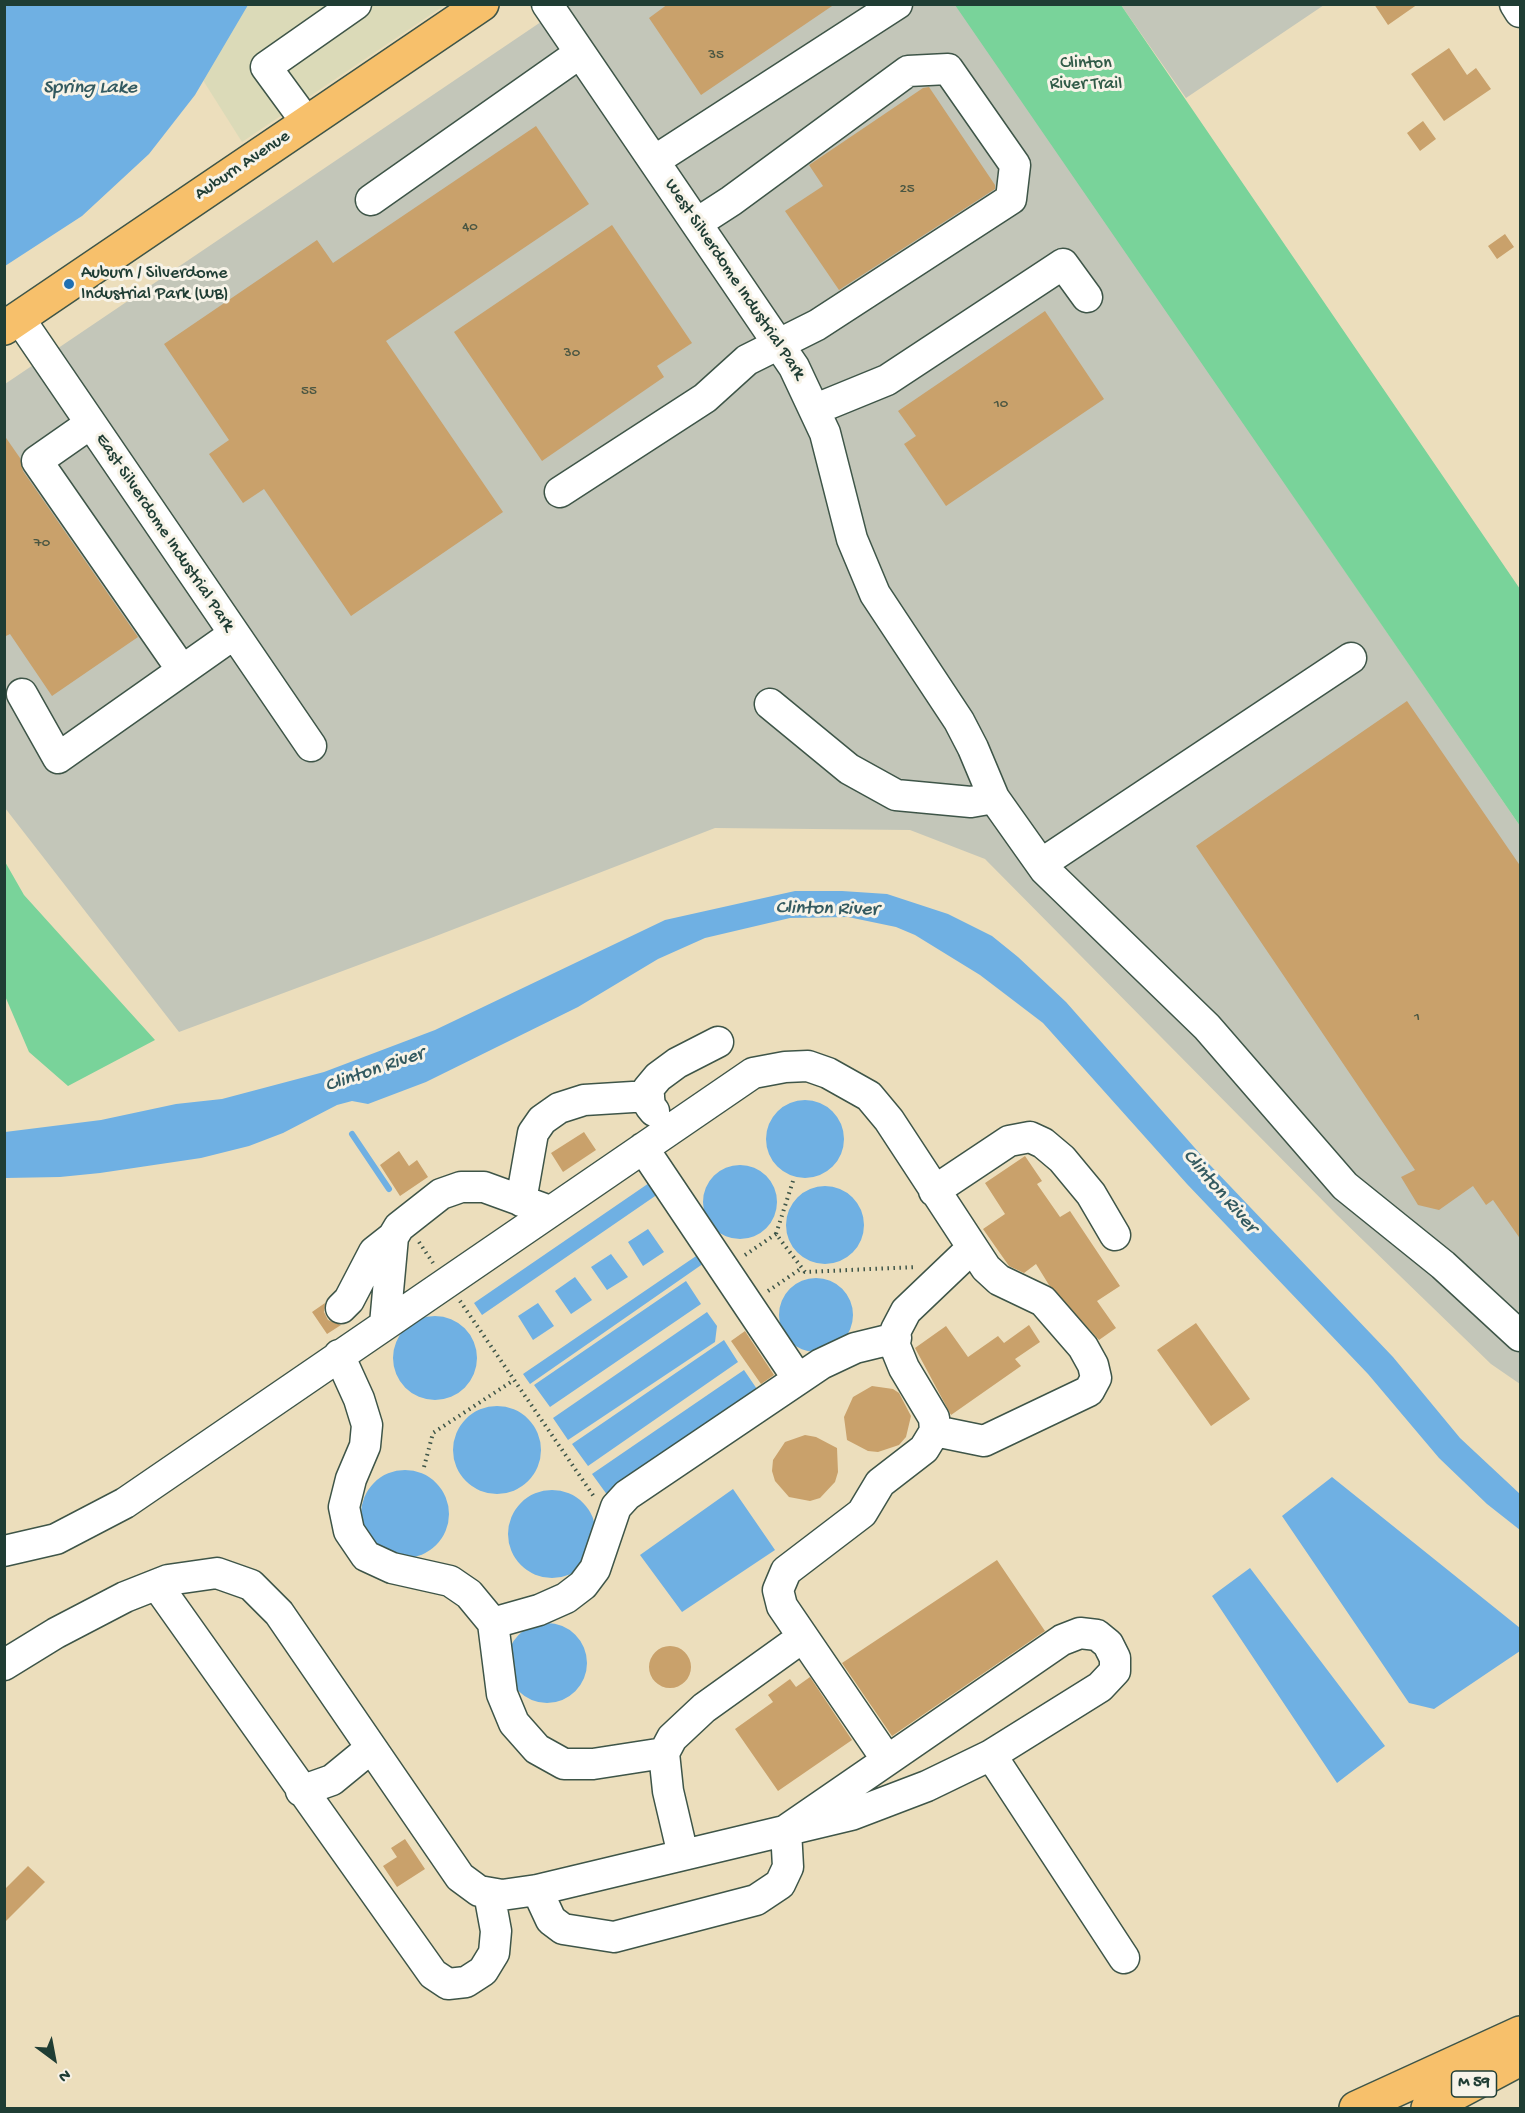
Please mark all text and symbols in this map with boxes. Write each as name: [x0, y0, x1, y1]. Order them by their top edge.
house number: 35: [708, 47, 724, 65]
park label: Clinton River Trail: [1050, 53, 1122, 96]
water label: Spring Lake: [43, 77, 137, 101]
street label: Auburn Avenue: [191, 126, 295, 206]
street label: West Silverdome Industrial Park: [659, 176, 809, 384]
house number: 25: [899, 181, 915, 199]
house number: 40: [462, 219, 478, 237]
place label: Auburn / Silverdome Industrial Park (WB): [81, 263, 229, 306]
marker: Auburn / Silverdome Industrial Park (WB): [62, 277, 76, 291]
house number: 30: [564, 345, 580, 363]
house number: 55: [301, 383, 317, 401]
house number: 10: [994, 396, 1008, 414]
street label: East Silverdome Industrial Park: [90, 430, 238, 636]
house number: 70: [34, 535, 50, 553]
water label: Clinton River: [775, 897, 879, 923]
house number: 1: [1414, 1009, 1420, 1027]
water label: Clinton River: [322, 1043, 428, 1099]
water label: Clinton River: [1176, 1145, 1262, 1239]
north arrow: [24, 2029, 84, 2089]
text: N: [54, 2064, 73, 2086]
road number: M 59: [1452, 2071, 1496, 2097]

